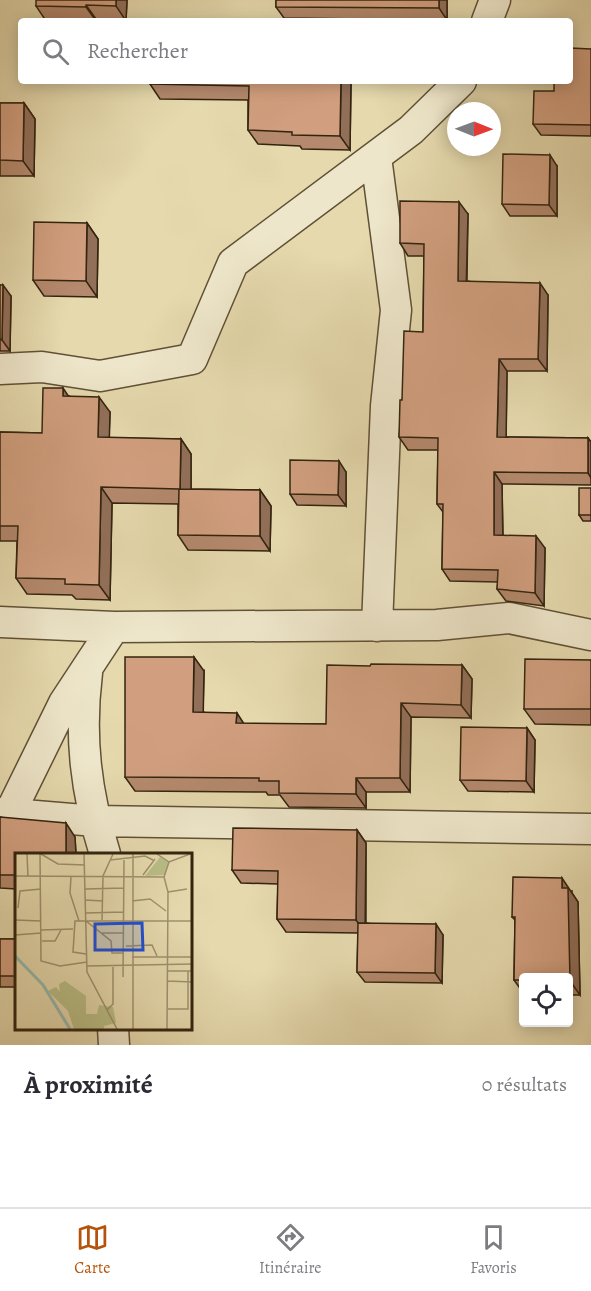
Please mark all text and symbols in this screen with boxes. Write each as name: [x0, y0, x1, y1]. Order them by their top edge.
search box: [18, 18, 573, 84]
icon: search: [39, 35, 72, 68]
text: Rechercher: [87, 36, 188, 66]
north arrow: [447, 102, 501, 156]
inset map: [15, 853, 192, 1030]
map controls: [519, 973, 573, 1027]
button: locate: [519, 973, 573, 1027]
text: À proximité: [24, 1067, 153, 1102]
text: 0 résultats: [482, 1071, 567, 1098]
tab: Carte: [74, 1221, 110, 1279]
tab: Itinéraire: [259, 1221, 322, 1279]
tab: Favoris: [470, 1221, 517, 1279]

